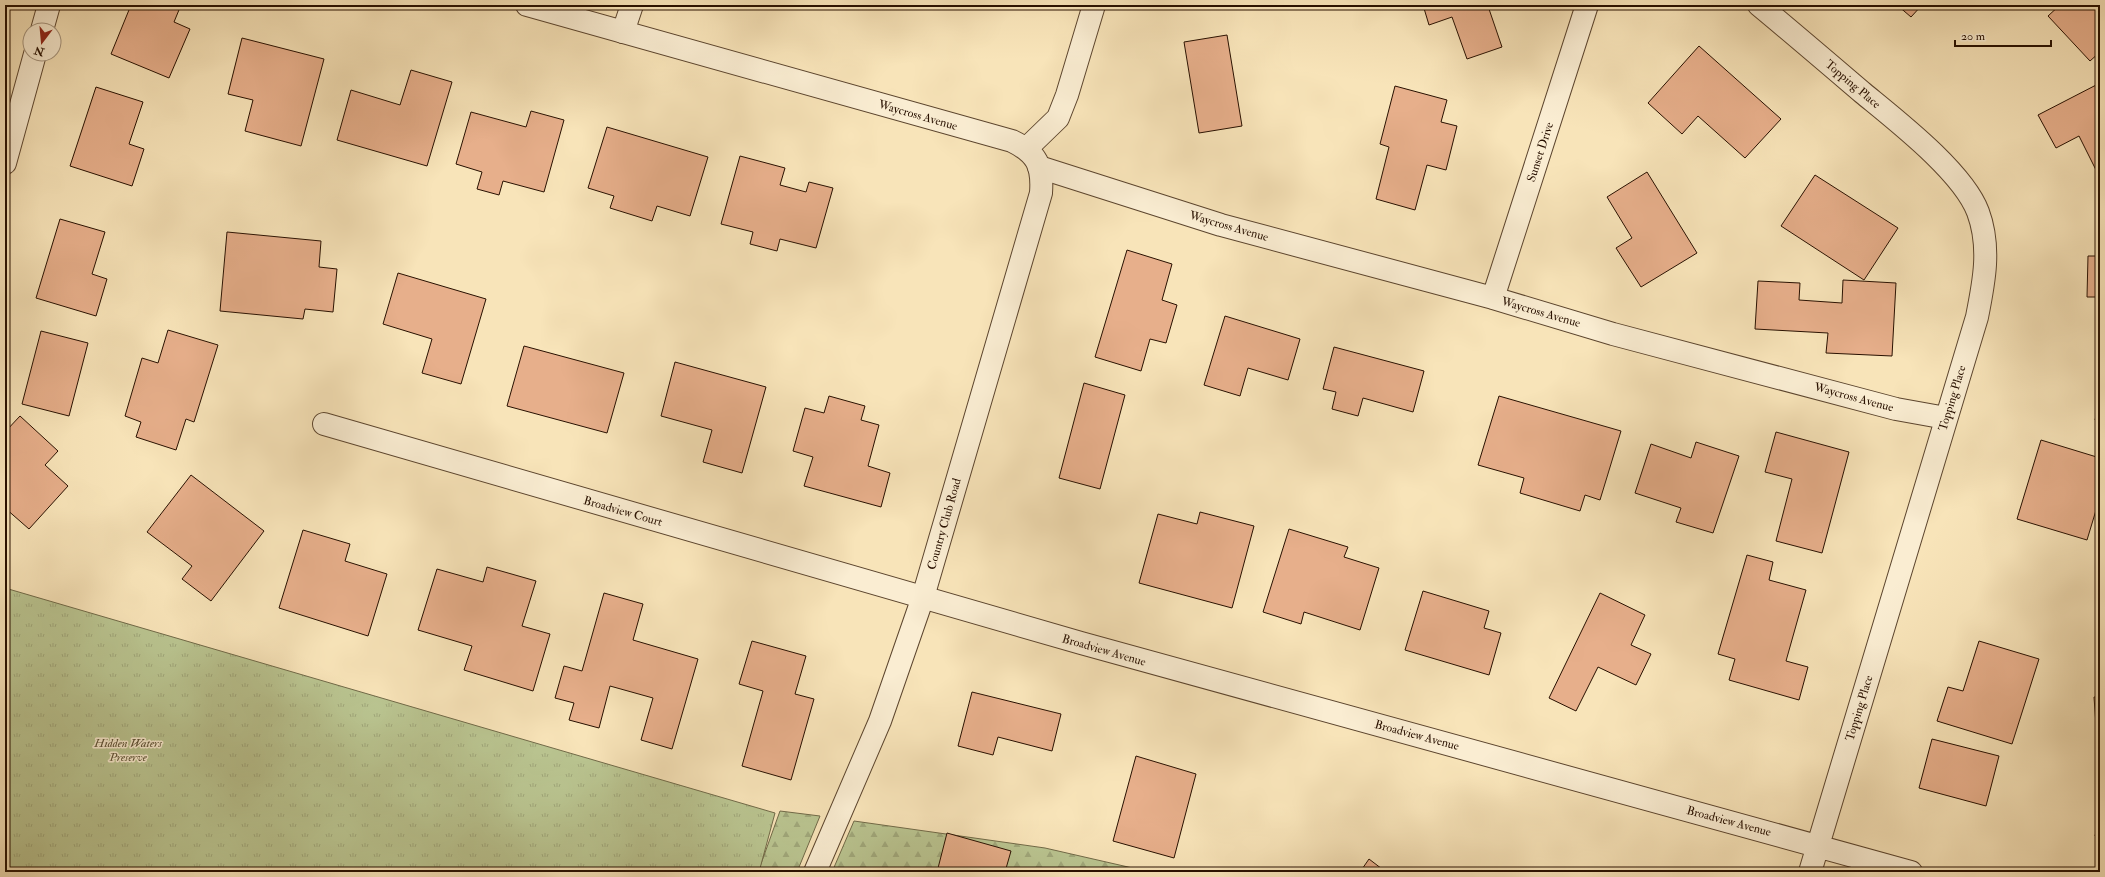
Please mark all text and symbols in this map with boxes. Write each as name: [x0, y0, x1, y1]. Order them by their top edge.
north arrow: [22, 22, 62, 62]
scale bar: [1955, 22, 2051, 48]
text: 20 m: [1961, 29, 1986, 44]
text: N: [32, 43, 47, 59]
street label: Topping Place: [1822, 57, 1884, 112]
street label: Waycross Avenue: [876, 97, 959, 134]
street label: Sunset Drive: [1524, 120, 1557, 184]
street label: Waycross Avenue: [1187, 208, 1270, 245]
street label: Waycross Avenue: [1499, 294, 1582, 331]
street label: Topping Place: [1935, 363, 1970, 433]
street label: Waycross Avenue: [1812, 379, 1895, 415]
street label: Country Club Road: [924, 477, 965, 572]
street label: Broadview Court: [582, 493, 664, 530]
street label: Broadview Avenue: [1060, 631, 1148, 670]
street label: Topping Place: [1842, 673, 1877, 743]
street label: Broadview Avenue: [1373, 717, 1461, 754]
park label: Hidden Waters Preserve: [93, 736, 162, 765]
street label: Broadview Avenue: [1685, 803, 1773, 840]

